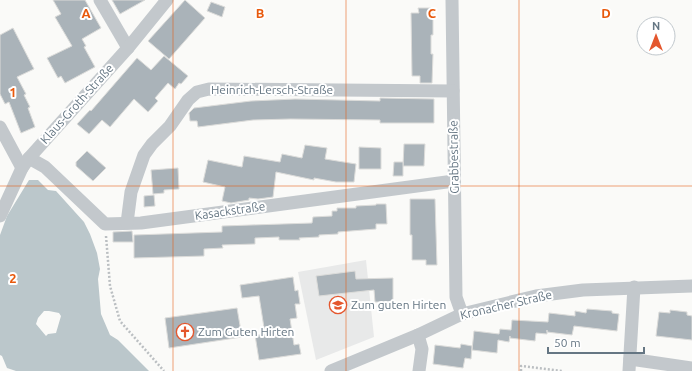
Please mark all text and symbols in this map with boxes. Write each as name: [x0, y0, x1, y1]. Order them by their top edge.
text: A: [81, 6, 91, 20]
text: B: [256, 6, 265, 20]
text: C: [428, 6, 437, 20]
text: D: [601, 6, 611, 20]
north arrow: [636, 16, 676, 56]
text: N: [652, 20, 660, 32]
street label: Klaus-Groth-Straße: [38, 61, 116, 146]
street label: Heinrich-Lersch-Straße: [211, 83, 333, 96]
text: 1: [9, 85, 17, 99]
street label: Grabbestraße: [446, 120, 461, 194]
street label: Kasackstraße: [194, 199, 266, 222]
text: 2: [9, 271, 17, 285]
street label: Kronacher Straße: [459, 288, 553, 321]
school or university icon: Zum guten Hirten: [328, 295, 348, 315]
place label: Zum guten Hirten: [351, 298, 446, 311]
church icon: Zum Guten Hirten: [175, 322, 195, 342]
place label: Zum Guten Hirten: [198, 325, 294, 338]
scale bar: [548, 329, 644, 355]
text: 50 m: [554, 336, 581, 349]

